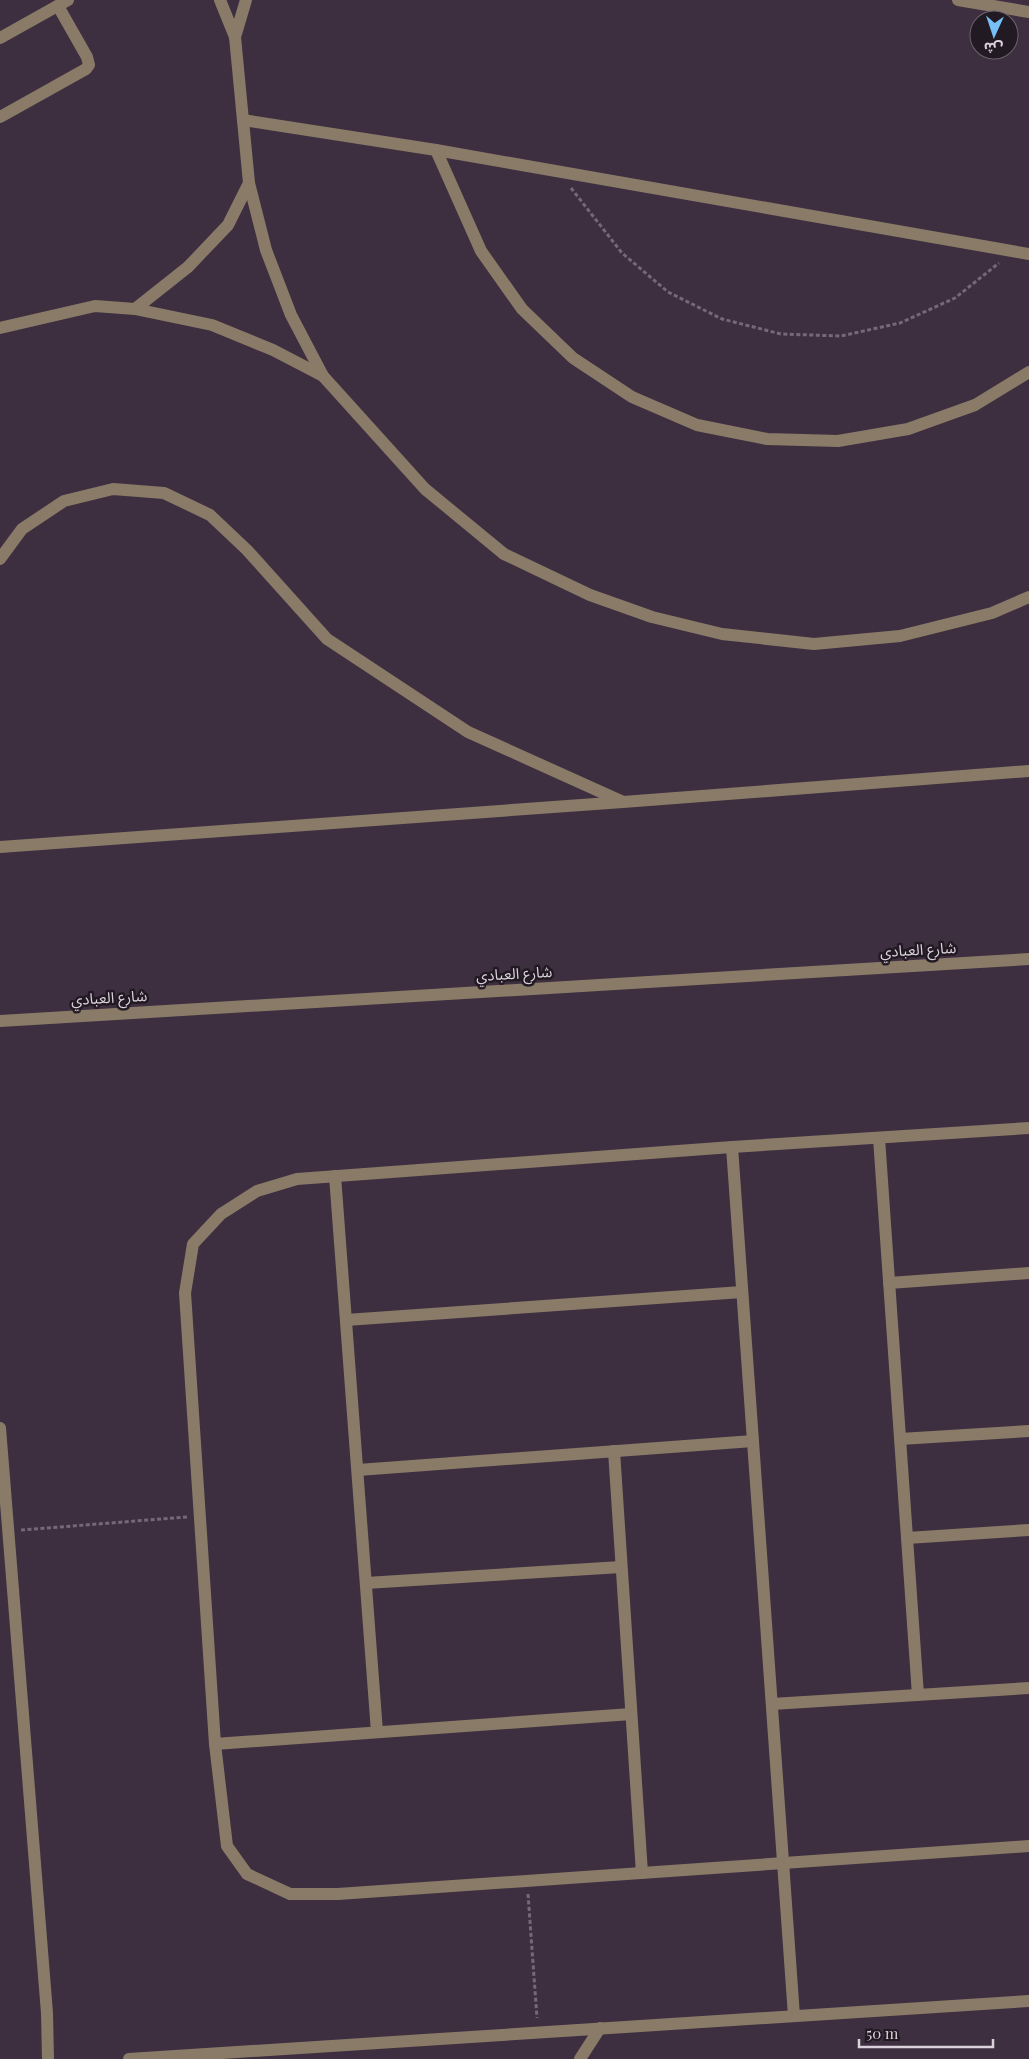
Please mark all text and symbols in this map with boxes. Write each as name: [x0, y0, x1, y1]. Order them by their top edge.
north arrow: [969, 10, 1019, 60]
text: ش: [983, 38, 1003, 58]
street label: شارع العبادي: [879, 937, 957, 964]
street label: شارع العبادي: [475, 961, 553, 988]
street label: شارع العبادي: [70, 985, 148, 1012]
scale bar: [859, 2016, 993, 2048]
text: 50 m: [866, 2023, 899, 2043]

